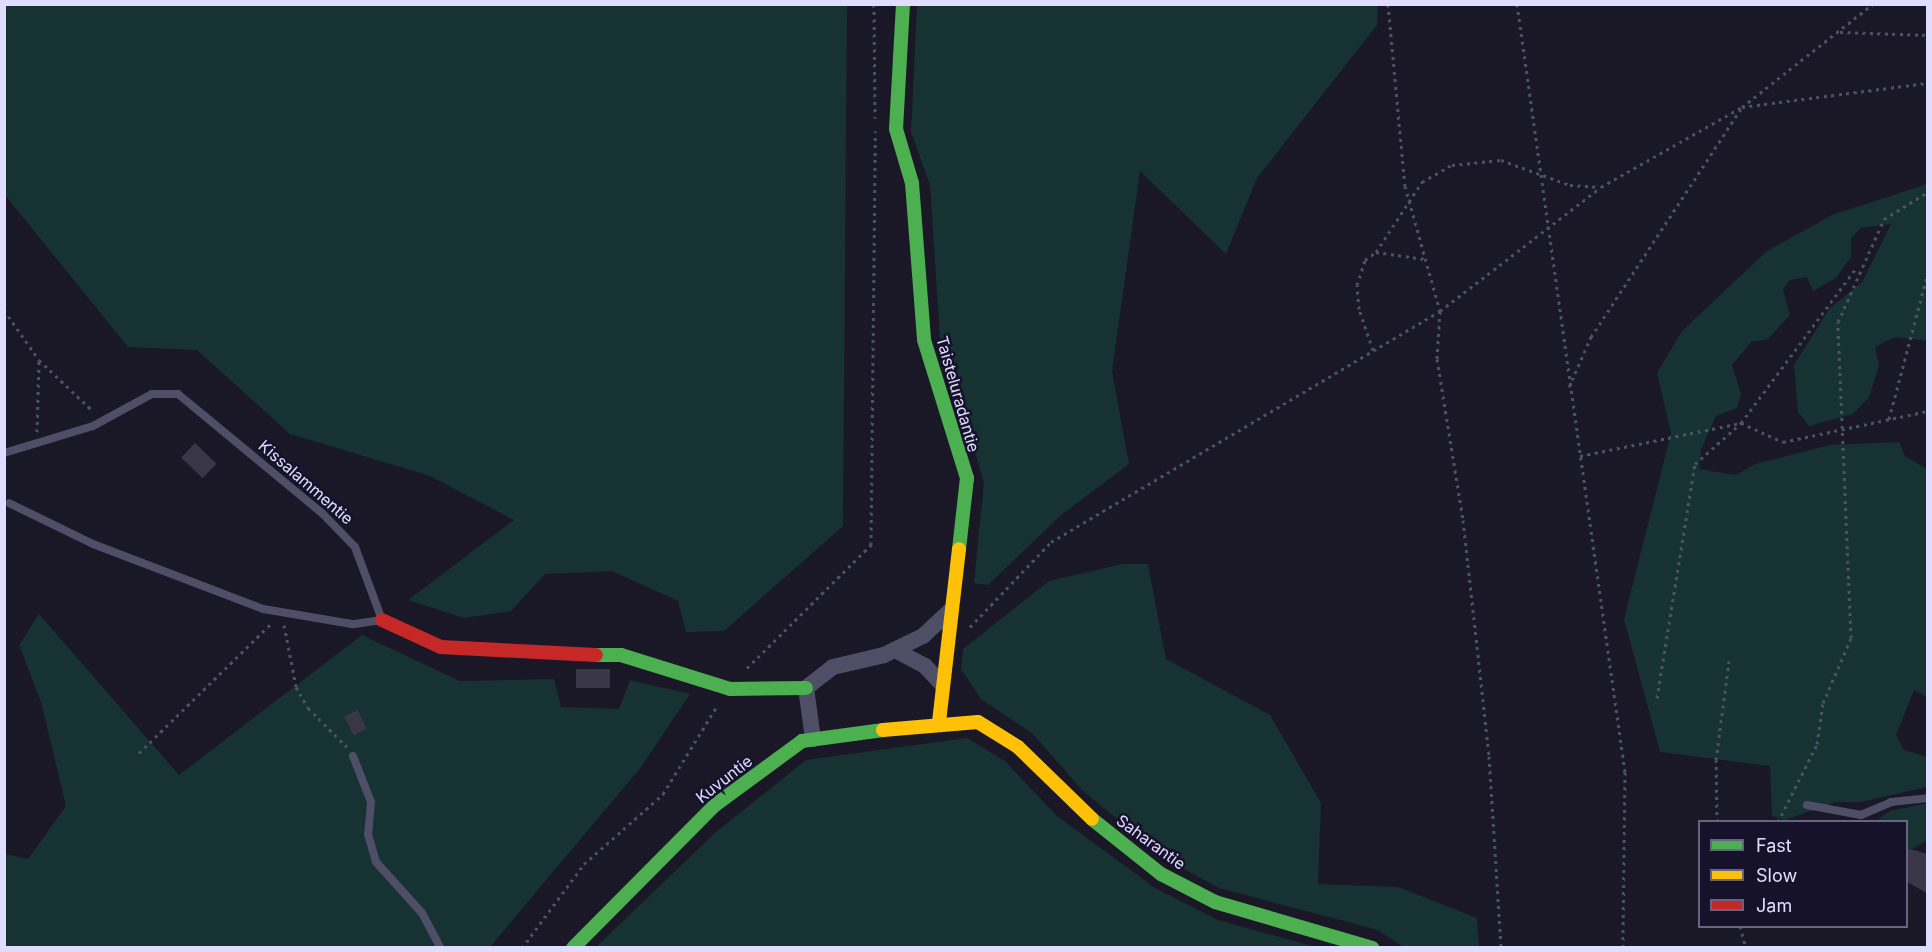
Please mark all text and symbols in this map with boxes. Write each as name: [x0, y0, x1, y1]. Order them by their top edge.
street label: Taisteluradantie: [932, 334, 984, 454]
street label: Kissalammentie: [255, 436, 357, 528]
street label: Kuvuntie: [692, 751, 756, 807]
street label: Saharantie: [1113, 811, 1189, 873]
legend: [1698, 820, 1908, 928]
text: Fast: [1756, 835, 1792, 856]
text: Slow: [1756, 865, 1797, 886]
text: Jam: [1756, 895, 1792, 916]

